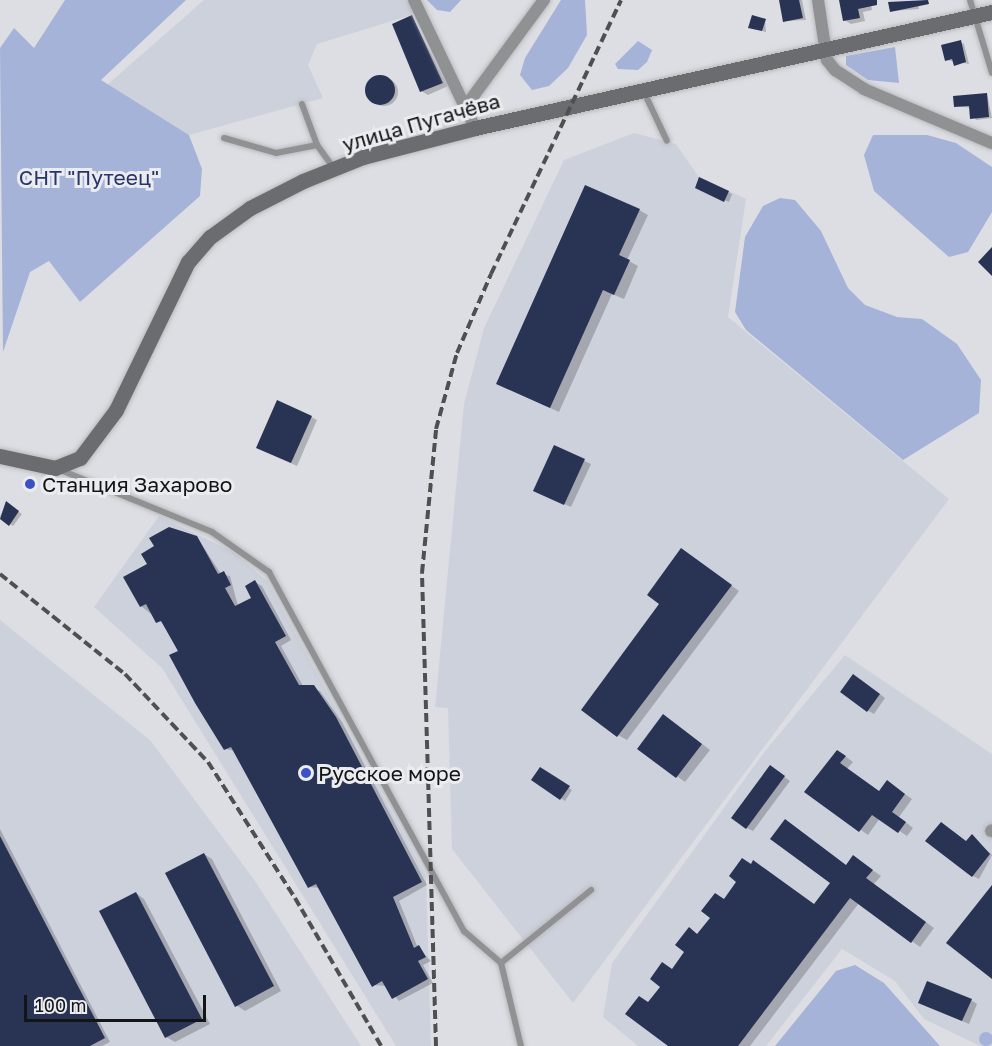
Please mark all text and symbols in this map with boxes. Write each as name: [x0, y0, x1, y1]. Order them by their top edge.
street label: улица Пугачёва: [339, 87, 503, 157]
park label: СНТ "Путеец": [19, 164, 159, 190]
place label: Станция Захарово: [42, 471, 232, 497]
marker: Станция Захарово: [23, 477, 37, 491]
place label: Русское море: [318, 760, 461, 786]
marker: Русское море: [299, 766, 313, 780]
scale bar: [27, 983, 208, 1021]
text: 100 m: [35, 994, 86, 1016]

